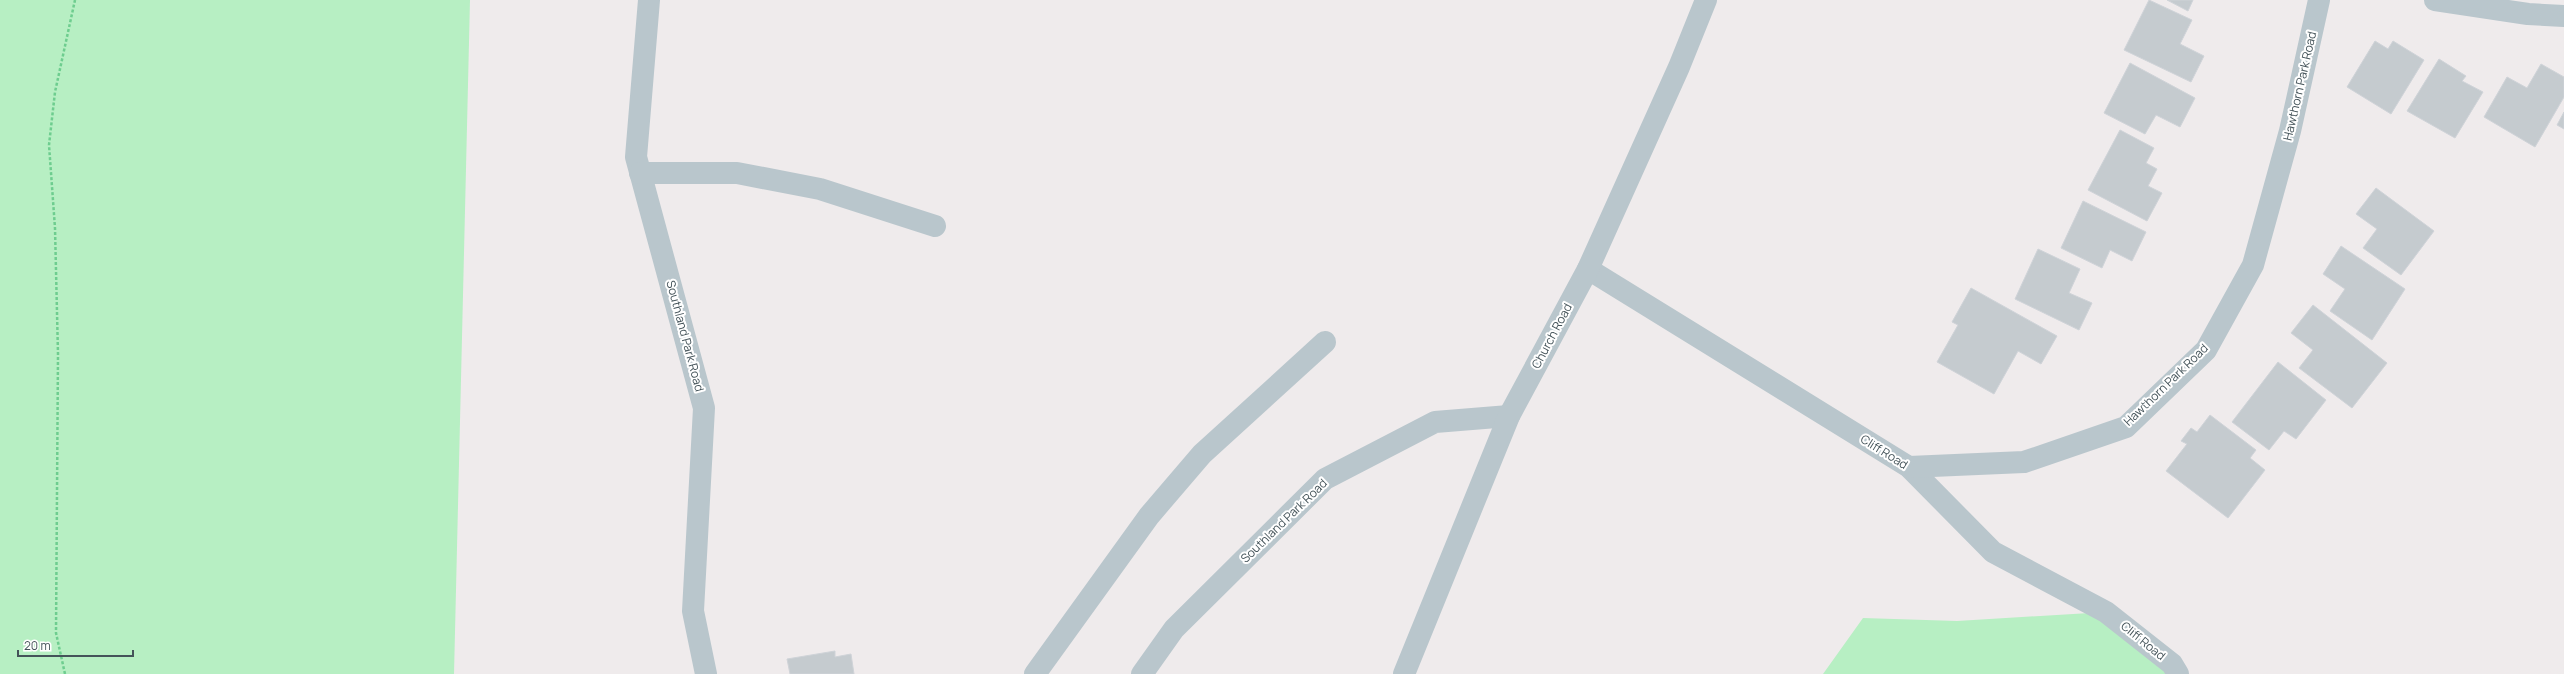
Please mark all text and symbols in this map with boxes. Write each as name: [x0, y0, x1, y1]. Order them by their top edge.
street label: Hawthorn Park Road: [2279, 30, 2320, 142]
street label: Southland Park Road: [662, 278, 708, 393]
street label: Church Road: [1527, 300, 1576, 371]
street label: Hawthorn Park Road: [2120, 340, 2212, 429]
street label: Cliff Road: [1857, 430, 1911, 473]
street label: Southland Park Road: [1237, 475, 1331, 566]
street label: Cliff Road: [2117, 617, 2169, 664]
scale bar: [18, 632, 133, 658]
text: 20 m: [24, 637, 51, 654]

